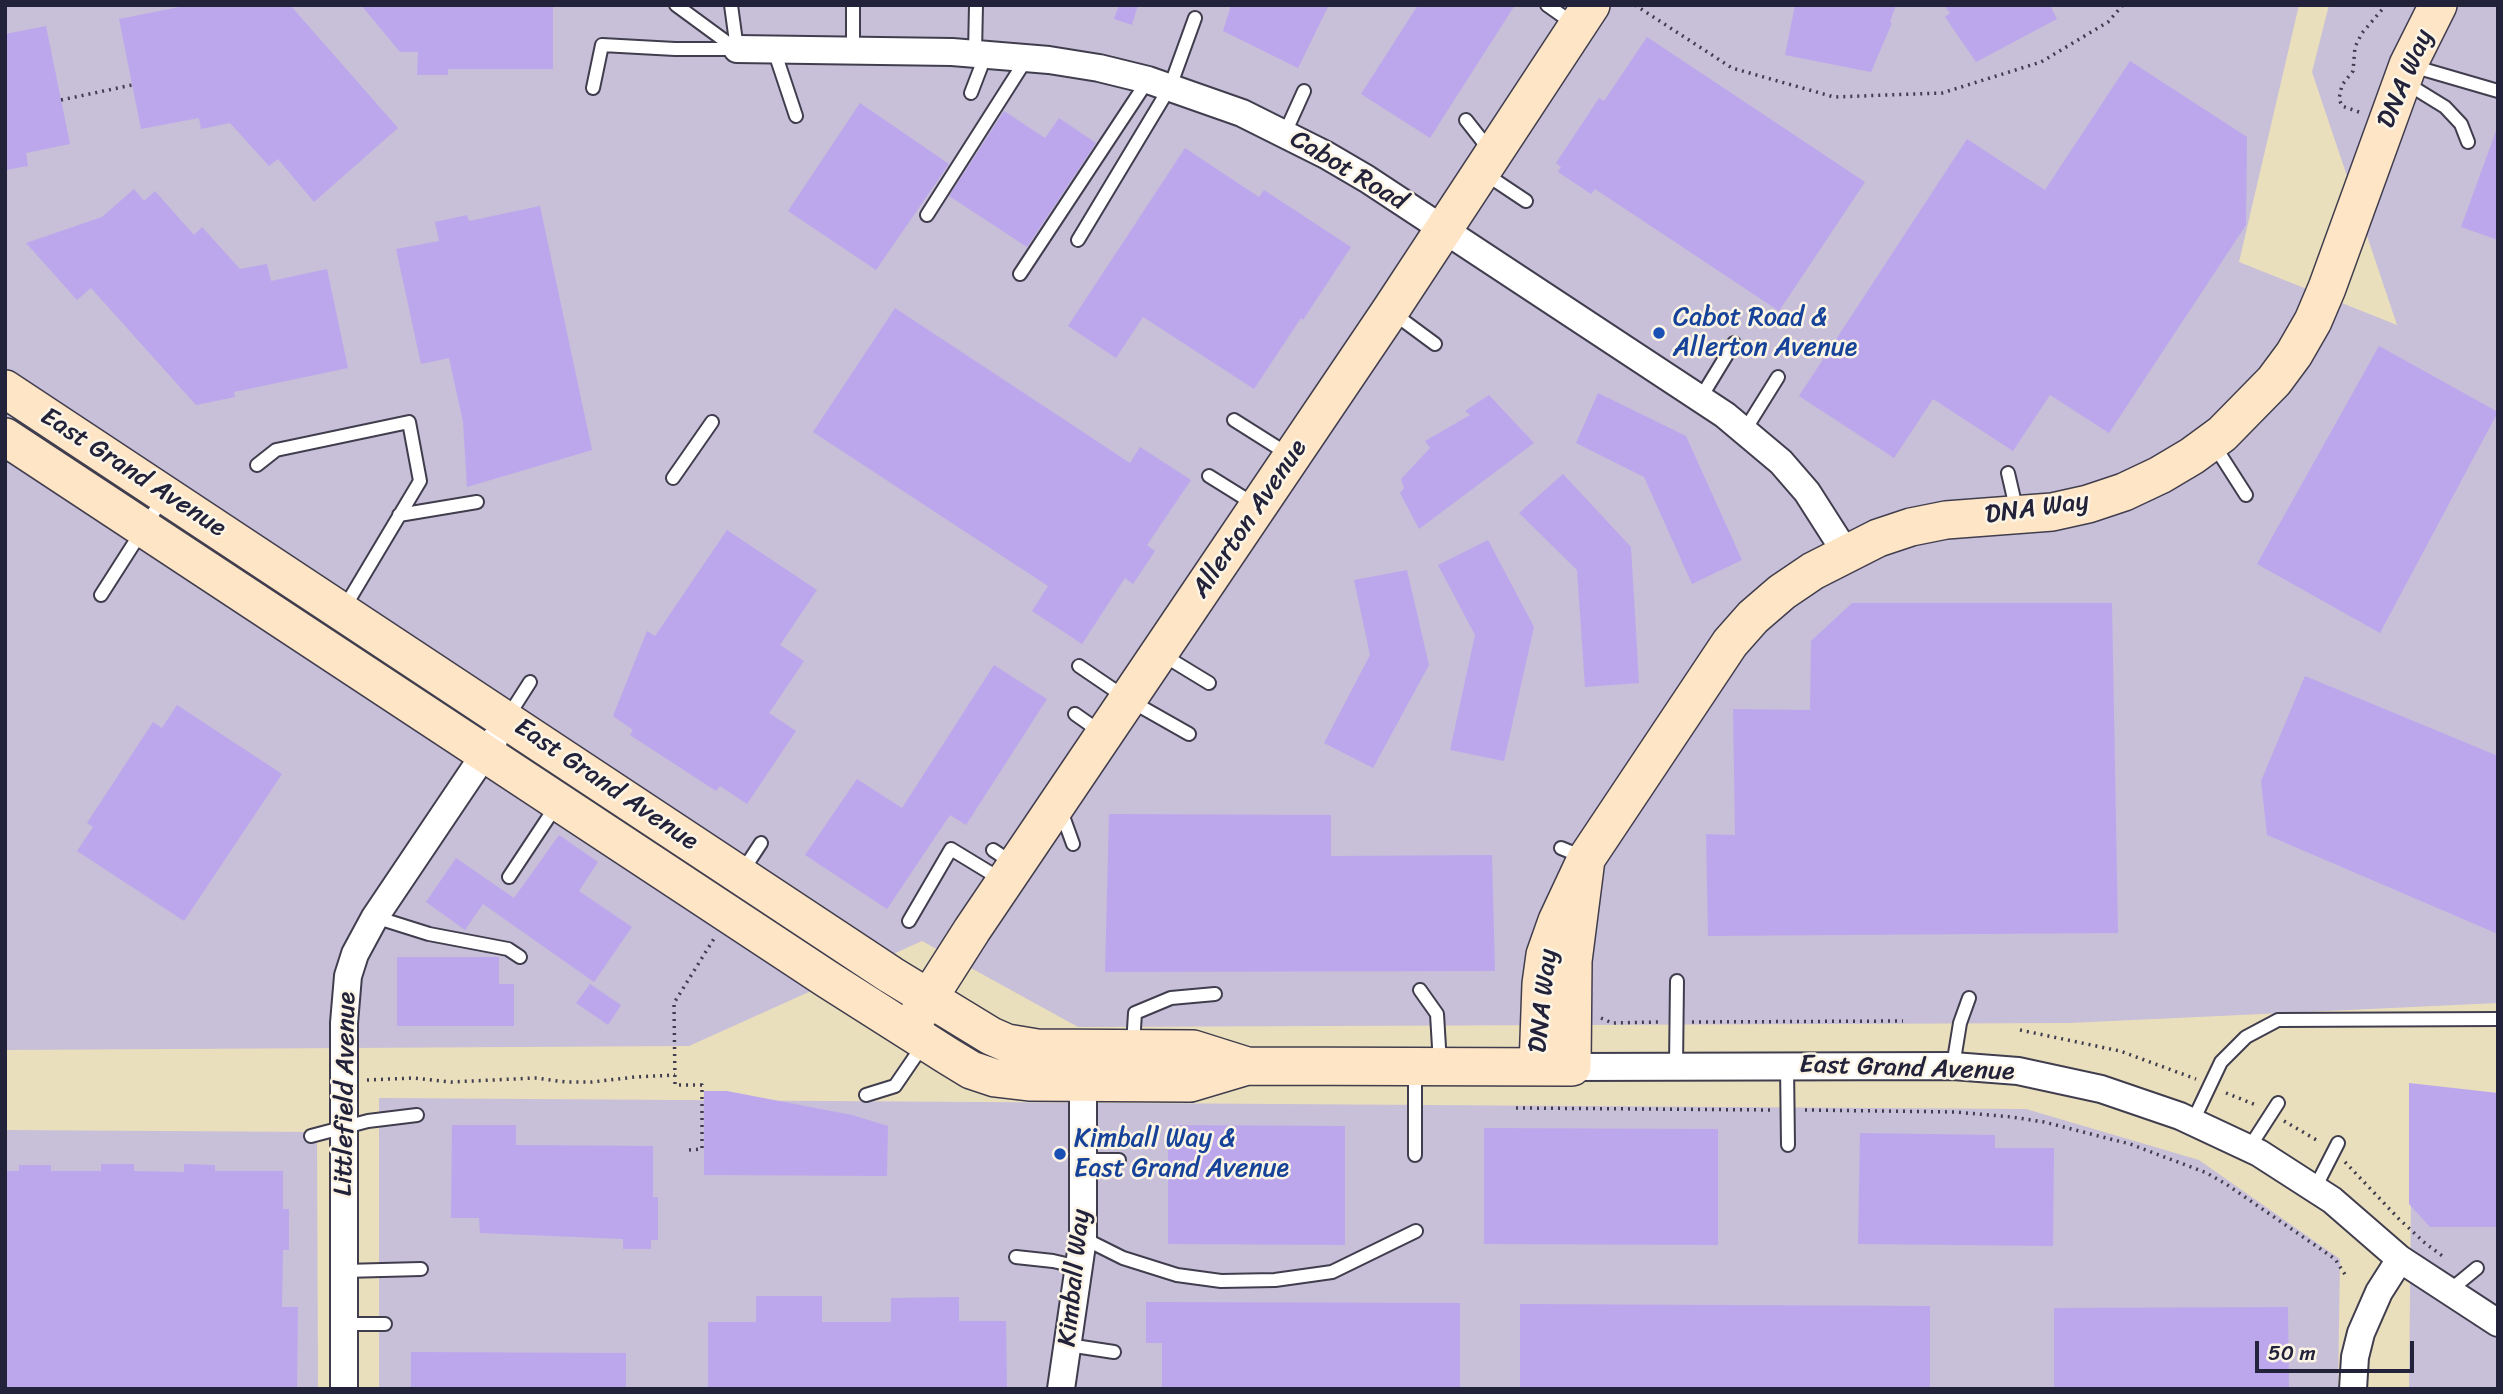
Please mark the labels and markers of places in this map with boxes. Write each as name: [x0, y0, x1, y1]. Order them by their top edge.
place label: Cabot Road & Allerton Avenue: [1673, 302, 1857, 364]
marker: Cabot Road & Allerton Avenue: [1651, 325, 1667, 341]
place label: Kimball Way & East Grand Avenue: [1074, 1123, 1289, 1184]
marker: Kimball Way & East Grand Avenue: [1052, 1146, 1068, 1162]

